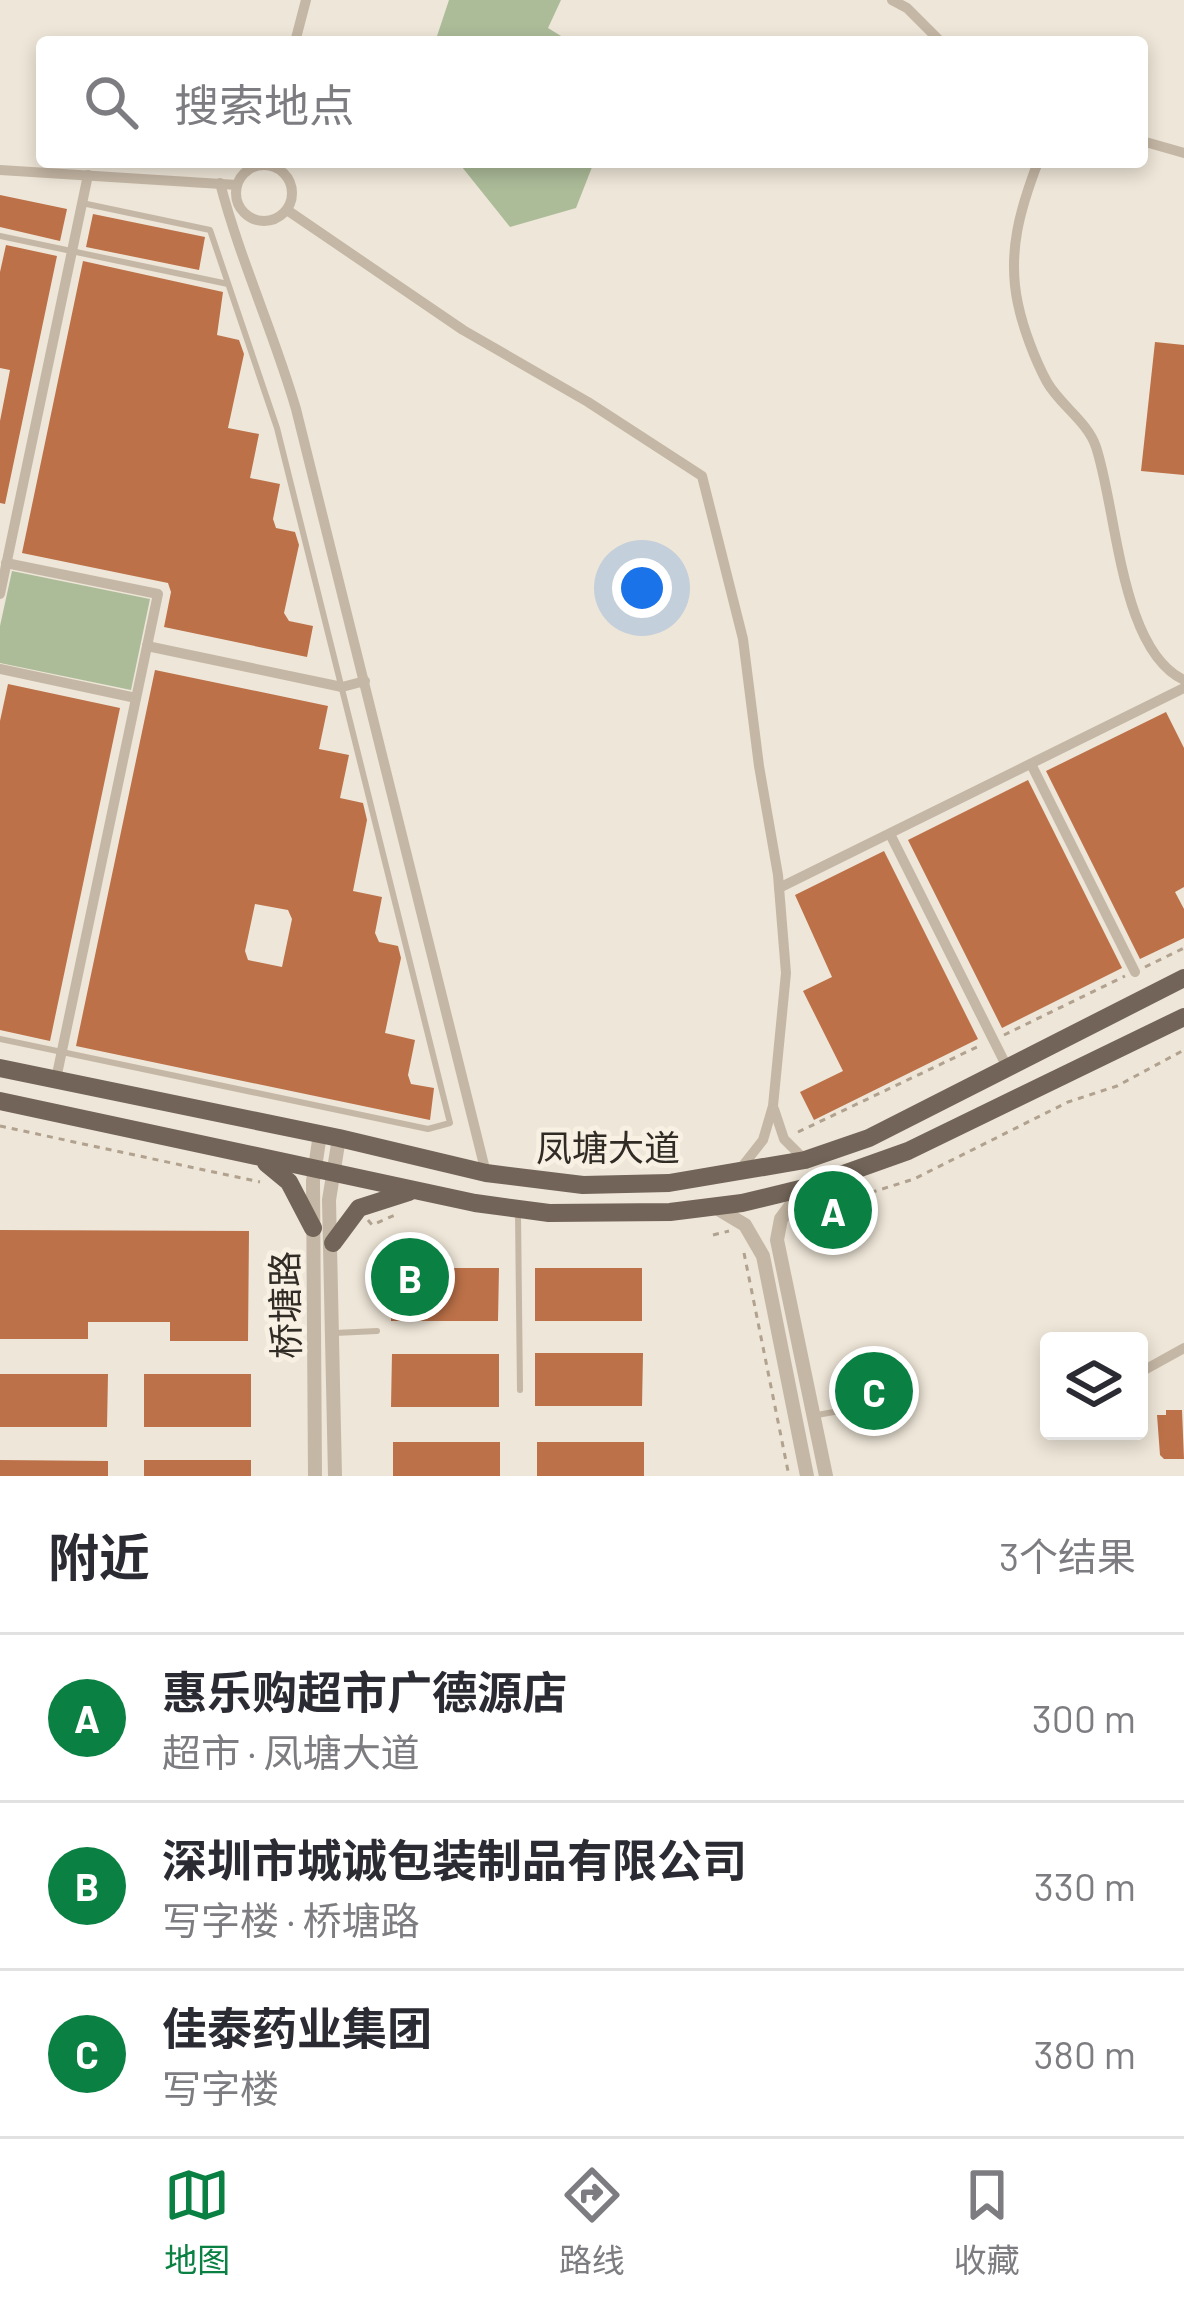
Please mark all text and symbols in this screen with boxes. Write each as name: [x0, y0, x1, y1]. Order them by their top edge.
search box: [36, 36, 1148, 168]
icon: search: [78, 69, 144, 135]
text: 搜索地点: [174, 77, 354, 131]
your location: [612, 558, 672, 618]
street label: 凤塘大道: [536, 1125, 680, 1168]
pin: A: [794, 1165, 872, 1255]
pin: B: [371, 1232, 449, 1322]
street label: 桥塘路: [262, 1251, 306, 1359]
map controls: [1040, 1332, 1148, 1440]
button: layers: [1040, 1332, 1148, 1440]
pin: C: [835, 1346, 913, 1436]
text: 附近: [48, 1525, 150, 1586]
text: 3个结果: [999, 1532, 1136, 1579]
text: 惠乐购超市广德源店: [162, 1664, 567, 1718]
text: A: [74, 1694, 100, 1741]
text: 300 m: [1032, 1694, 1136, 1741]
text: 超市 · 凤塘大道: [162, 1728, 420, 1775]
text: 深圳市城诚包装制品有限公司: [162, 1832, 747, 1886]
text: B: [75, 1862, 99, 1909]
text: 330 m: [1034, 1862, 1136, 1909]
text: 写字楼 · 桥塘路: [162, 1896, 420, 1943]
text: 佳泰药业集团: [162, 2000, 432, 2054]
text: C: [75, 2030, 99, 2077]
text: 380 m: [1034, 2030, 1136, 2077]
text: 写字楼: [162, 2064, 279, 2111]
tab: 地图: [164, 2162, 230, 2282]
tab: 路线: [559, 2162, 625, 2282]
tab: 收藏: [954, 2162, 1020, 2282]

